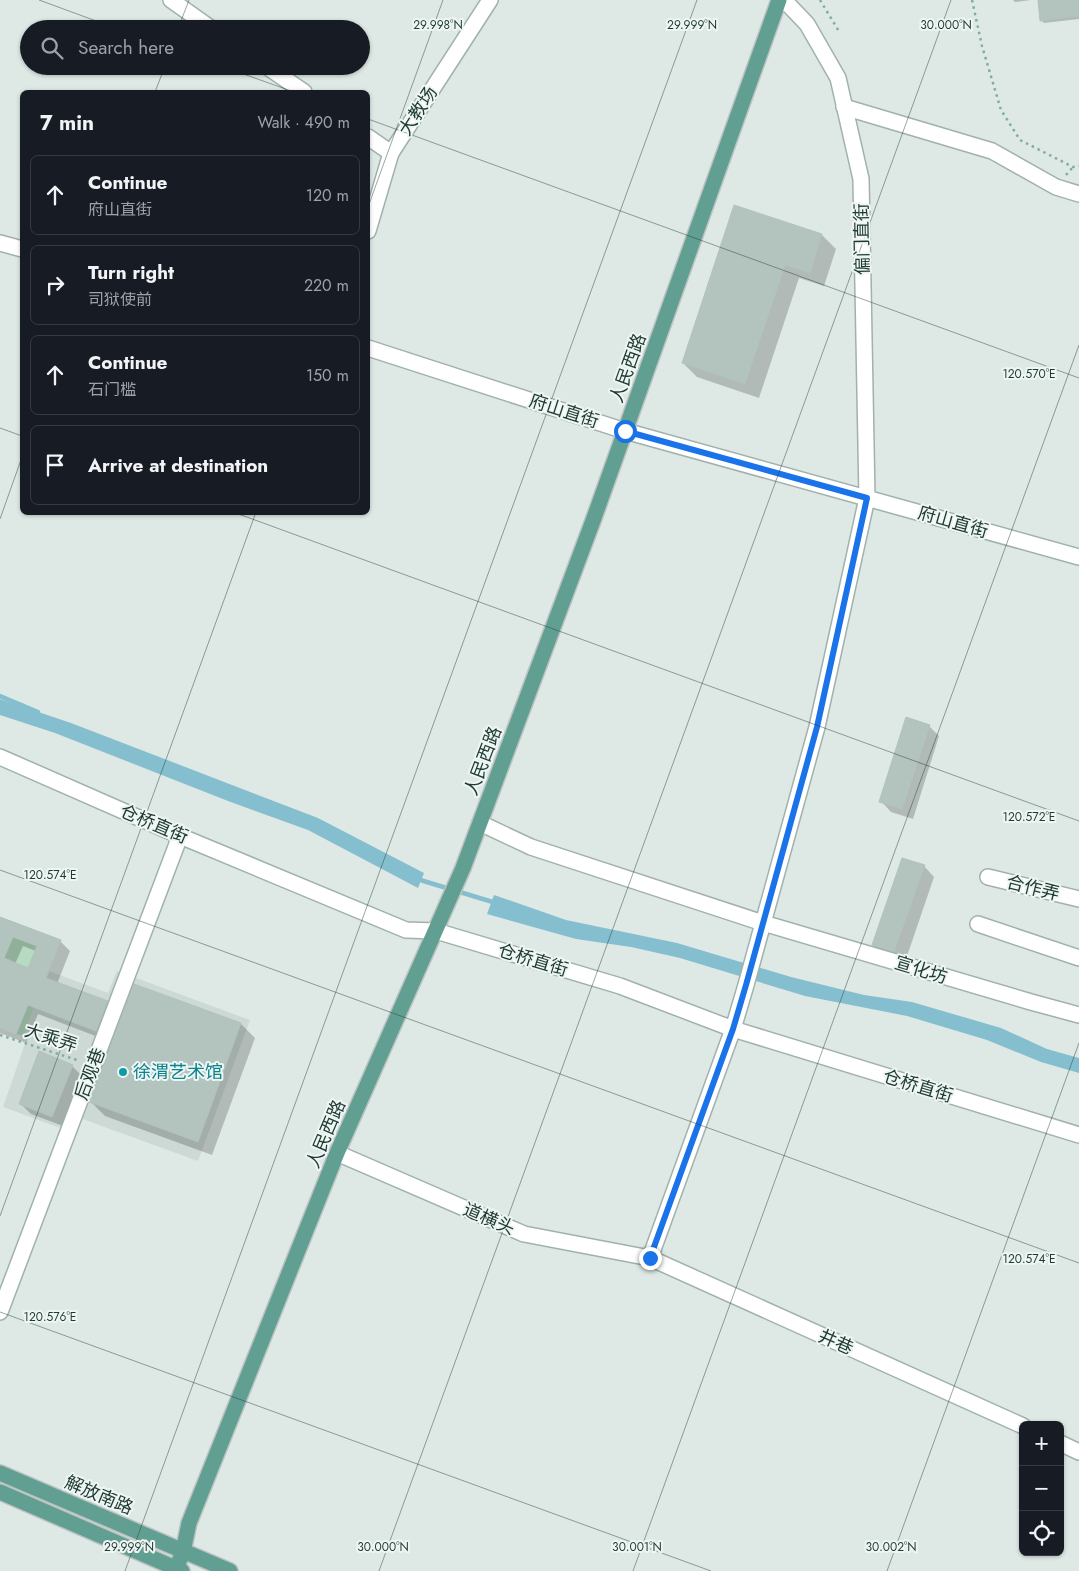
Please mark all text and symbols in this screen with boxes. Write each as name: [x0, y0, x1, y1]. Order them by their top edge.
text: 29.998°N: [413, 16, 463, 34]
text: 29.999°N: [667, 16, 717, 34]
text: 30.000°N: [920, 16, 972, 34]
search box: [20, 20, 370, 75]
icon: search: [38, 34, 66, 62]
text: Search here: [78, 34, 174, 61]
street label: 大教场: [392, 81, 444, 141]
text: 7 min: [40, 108, 94, 138]
text: Walk · 490 m: [258, 111, 350, 134]
text: Continue: [88, 169, 167, 196]
icon: ahead: [41, 181, 69, 209]
text: 120 m: [306, 184, 349, 207]
text: 府山直街: [88, 198, 152, 221]
street label: 偏门直街: [848, 203, 876, 275]
text: Turn right: [88, 259, 174, 286]
icon: right: [41, 271, 69, 299]
text: 220 m: [304, 274, 349, 297]
text: 司狱使前: [88, 288, 152, 311]
street label: 人民西路: [603, 330, 653, 406]
text: Continue: [88, 349, 167, 376]
icon: ahead: [41, 361, 69, 389]
text: 150 m: [306, 364, 349, 387]
text: 120.570°E: [1002, 365, 1056, 383]
text: 石门槛: [88, 378, 136, 401]
street label: 府山直街: [526, 388, 602, 434]
route start: [614, 420, 637, 443]
icon: arrive: [41, 451, 69, 479]
text: Arrive at destination: [88, 452, 268, 479]
street label: 府山直街: [915, 500, 991, 544]
street label: 人民西路: [458, 723, 508, 799]
street label: 仓桥直街: [116, 798, 192, 850]
text: 120.572°E: [1003, 808, 1055, 826]
text: 120.574°E: [23, 866, 77, 884]
street label: 合作弄: [1004, 869, 1062, 907]
street label: 仓桥直街: [495, 937, 571, 983]
street label: 宣化坊: [891, 950, 951, 990]
street label: 大乘弄: [21, 1017, 81, 1059]
street label: 后观巷: [68, 1044, 112, 1104]
place label: 徐渭艺术馆: [133, 1059, 223, 1085]
street label: 仓桥直街: [880, 1063, 956, 1109]
marker: 徐渭艺术馆: [117, 1066, 129, 1078]
street label: 人民西路: [300, 1096, 352, 1172]
street label: 道横头: [459, 1196, 519, 1242]
route end: [639, 1247, 662, 1270]
text: 120.574°E: [1002, 1250, 1056, 1268]
text: 120.576°E: [24, 1308, 76, 1326]
street label: 井巷: [814, 1323, 858, 1361]
map controls: [1019, 1421, 1064, 1556]
button: +: [1019, 1421, 1064, 1466]
button: −: [1019, 1466, 1064, 1511]
street label: 解放南路: [61, 1469, 137, 1521]
button: locate: [1019, 1511, 1064, 1556]
text: 29.999°N: [104, 1538, 154, 1556]
text: 30.000°N: [357, 1538, 409, 1556]
text: 30.001°N: [612, 1538, 662, 1556]
text: 30.002°N: [865, 1538, 917, 1556]

